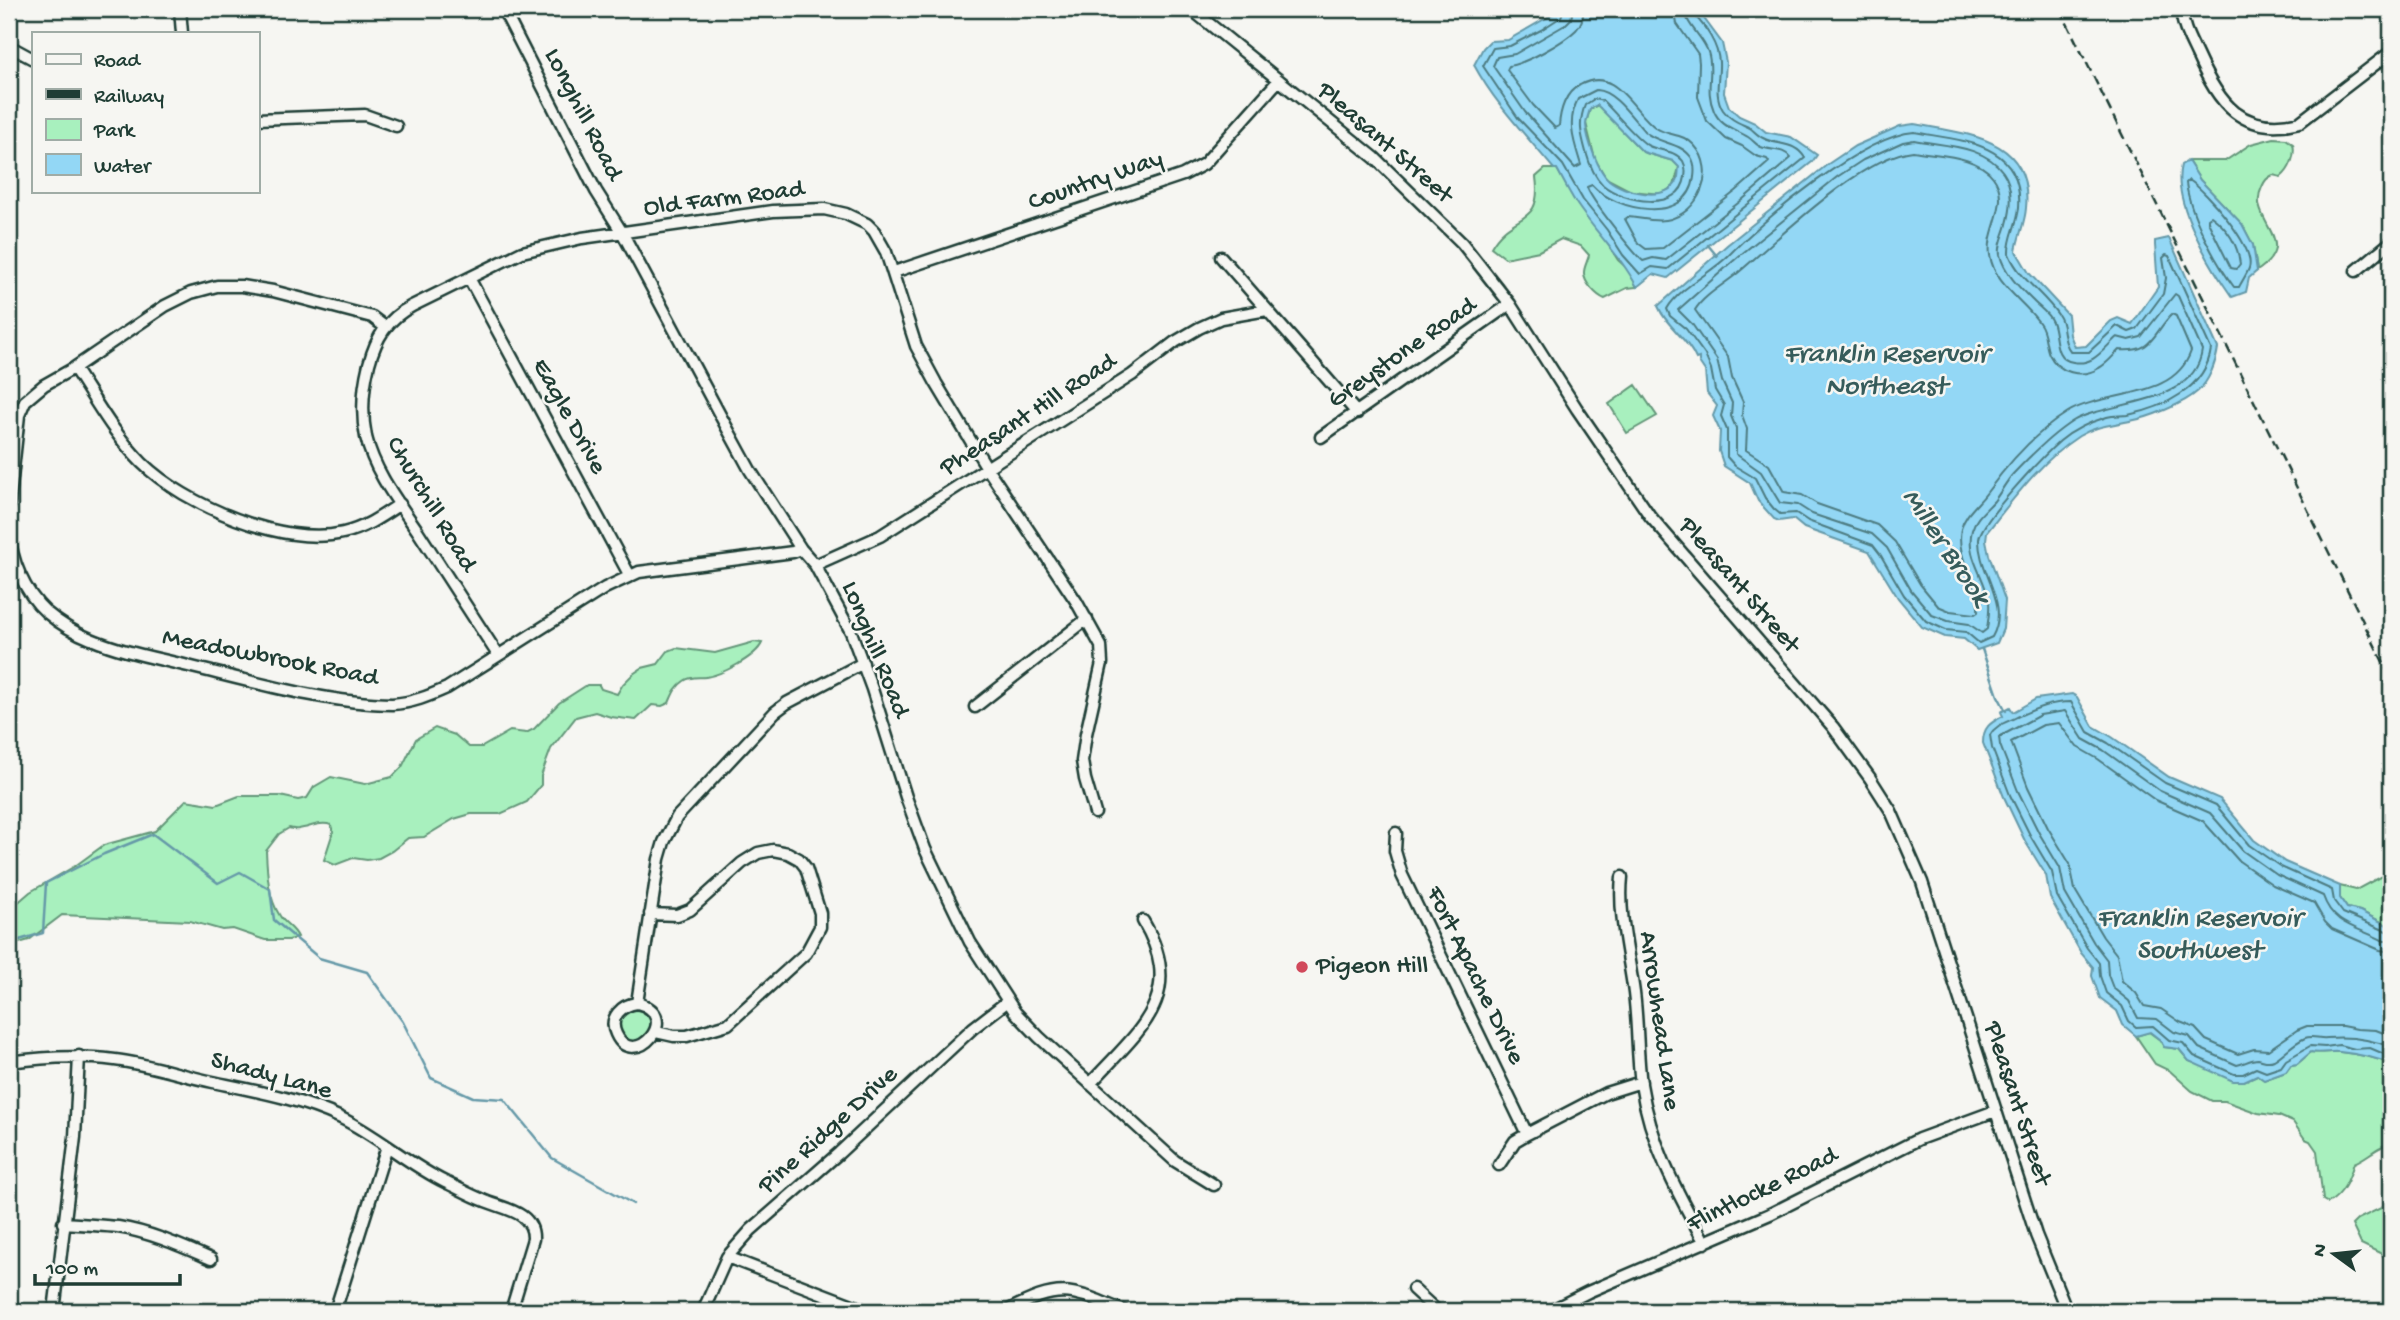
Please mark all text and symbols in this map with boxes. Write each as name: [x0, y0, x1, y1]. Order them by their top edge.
legend: [32, 32, 259, 192]
street label: Longhill Road: [535, 44, 629, 188]
text: Road: [94, 50, 142, 75]
street label: Pleasant Street: [1309, 76, 1460, 213]
text: Railway: [94, 86, 164, 111]
text: Park: [93, 120, 137, 145]
street label: Country Way: [1025, 144, 1168, 219]
text: Water: [94, 156, 152, 181]
street label: Old Farm Road: [642, 175, 808, 225]
street label: Greystone Road: [1323, 290, 1485, 417]
water label: Franklin Reservoir Northeast: [1784, 339, 1993, 404]
street label: Pheasant Hill Road: [934, 346, 1125, 485]
street label: Eagle Drive: [524, 354, 613, 481]
street label: Churchill Road: [377, 432, 483, 580]
water label: Miller Brook: [1894, 483, 1998, 615]
street label: Pleasant Street: [1670, 511, 1807, 662]
street label: Longhill Road: [833, 577, 916, 724]
street label: Meadowbrook Road: [159, 623, 382, 695]
street label: Fort Apache Drive: [1417, 881, 1531, 1071]
water label: Franklin Reservoir Southwest: [2097, 903, 2306, 968]
street label: Arrowhead Lane: [1630, 930, 1686, 1113]
place label: Pigeon Hill: [1315, 952, 1428, 983]
marker: Pigeon Hill: [1294, 959, 1310, 975]
street label: Pleasant Street: [1975, 1017, 2058, 1192]
street label: Shady Lane: [207, 1046, 336, 1108]
street label: Pine Ridge Drive: [752, 1060, 906, 1203]
street label: Flintlocke Road: [1682, 1140, 1845, 1241]
north arrow: [2298, 1218, 2368, 1288]
text: N: [2308, 1242, 2334, 1259]
scale bar: [35, 1243, 180, 1287]
text: 100 m: [45, 1258, 98, 1283]

